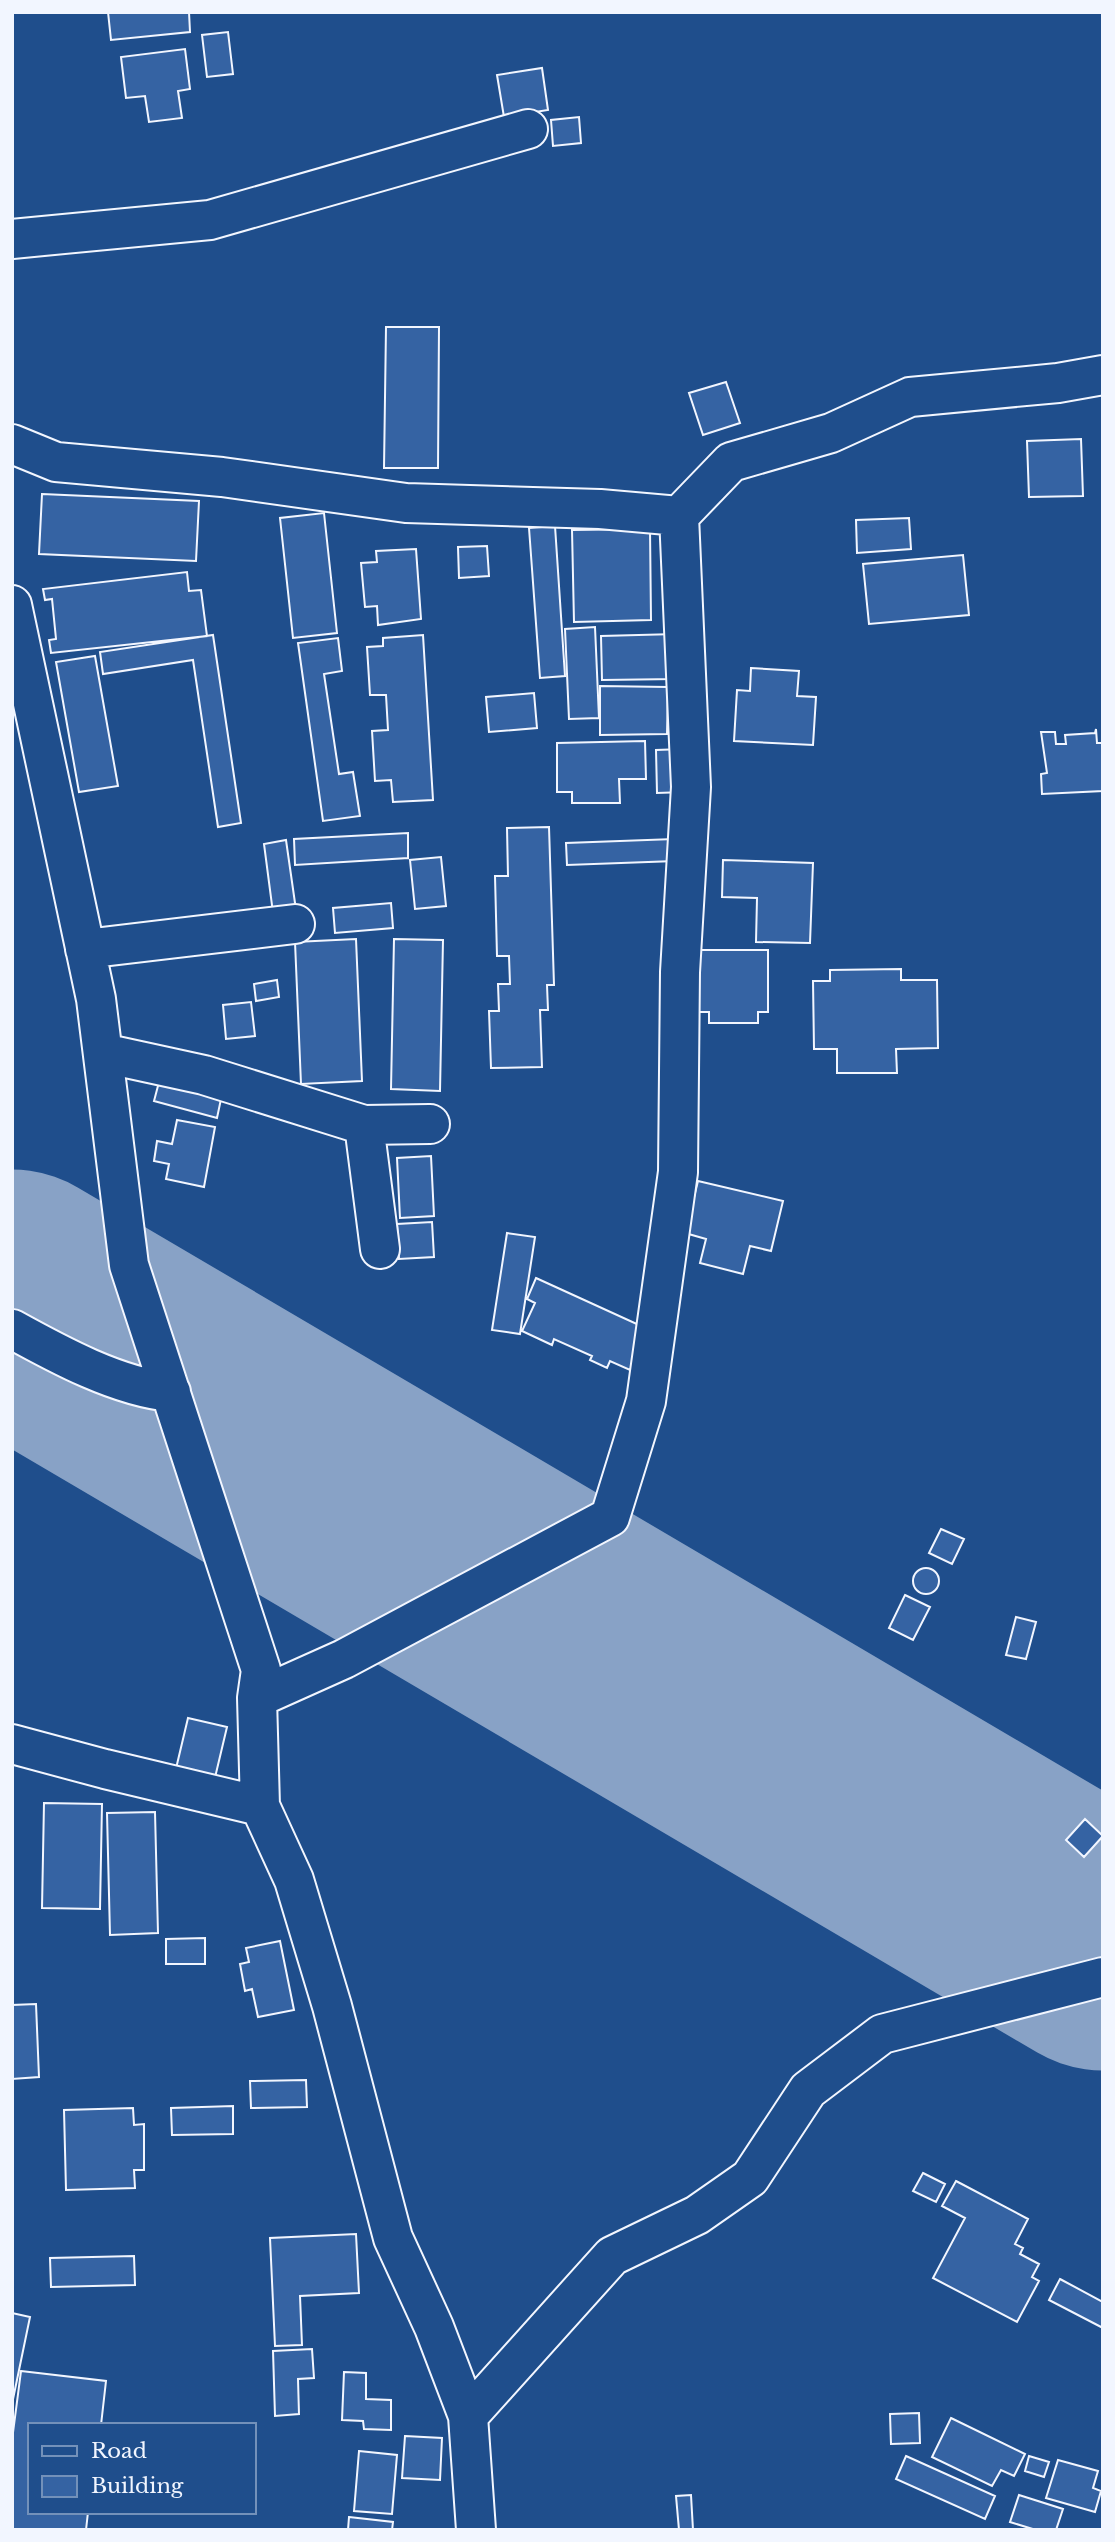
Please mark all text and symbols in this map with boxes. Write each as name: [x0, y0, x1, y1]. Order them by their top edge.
legend: [28, 2423, 256, 2514]
text: Road: [91, 2438, 147, 2464]
text: Building: [91, 2473, 184, 2499]

